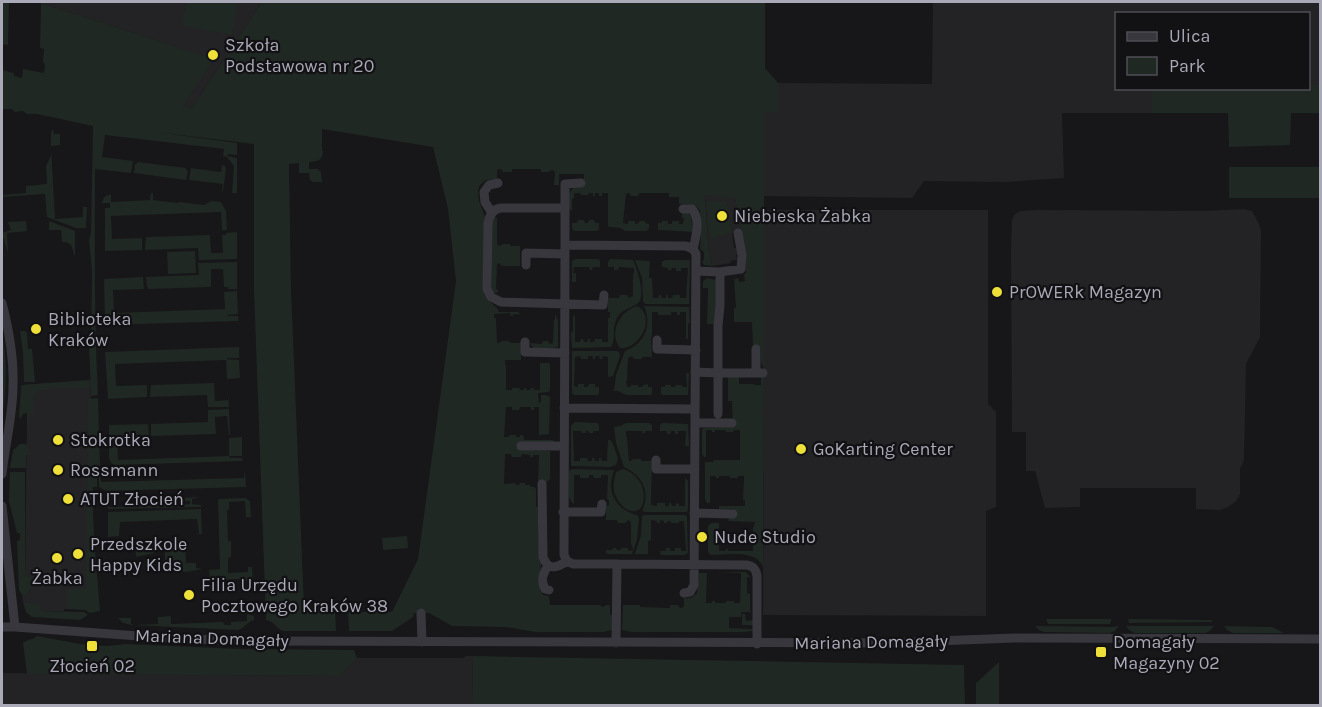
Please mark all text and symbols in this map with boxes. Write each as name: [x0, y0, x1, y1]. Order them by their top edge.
legend: [1115, 12, 1310, 90]
text: Ulica: [1169, 25, 1210, 47]
place label: Szkoła Podstawowa nr 20: [225, 34, 374, 77]
marker: Szkoła Podstawowa nr 20: [206, 48, 220, 62]
text: Park: [1169, 55, 1206, 77]
place label: Niebieska Żabka: [734, 205, 871, 227]
marker: Niebieska Żabka: [715, 209, 729, 223]
place label: PrOWERk Magazyn: [1009, 281, 1162, 303]
marker: PrOWERk Magazyn: [990, 285, 1004, 299]
place label: Biblioteka Kraków: [48, 308, 132, 351]
marker: Biblioteka Kraków: [29, 322, 43, 336]
place label: Stokrotka: [70, 429, 151, 451]
marker: Stokrotka: [51, 433, 65, 447]
place label: GoKarting Center: [813, 438, 953, 460]
marker: GoKarting Center: [794, 442, 808, 456]
place label: Rossmann: [70, 459, 158, 481]
marker: Rossmann: [51, 463, 65, 477]
place label: ATUT Złocień: [80, 488, 184, 510]
marker: ATUT Złocień: [61, 492, 75, 506]
place label: Nude Studio: [714, 526, 816, 548]
marker: Nude Studio: [695, 530, 709, 544]
place label: Przedszkole Happy Kids: [90, 533, 187, 576]
marker: Przedszkole Happy Kids: [71, 547, 85, 561]
marker: Żabka: [50, 551, 64, 565]
place label: Żabka: [31, 567, 83, 589]
place label: Filia Urzędu Pocztowego Kraków 38: [201, 574, 388, 617]
marker: Filia Urzędu Pocztowego Kraków 38: [182, 588, 196, 602]
street label: Mariana Domagały: [135, 624, 290, 652]
street label: Mariana Domagały: [794, 630, 949, 654]
place label: Domagały Magazyny 02: [1113, 631, 1220, 674]
marker: Złocień 02: [85, 639, 99, 653]
marker: Domagały Magazyny 02: [1094, 645, 1108, 659]
place label: Złocień 02: [49, 655, 135, 677]

